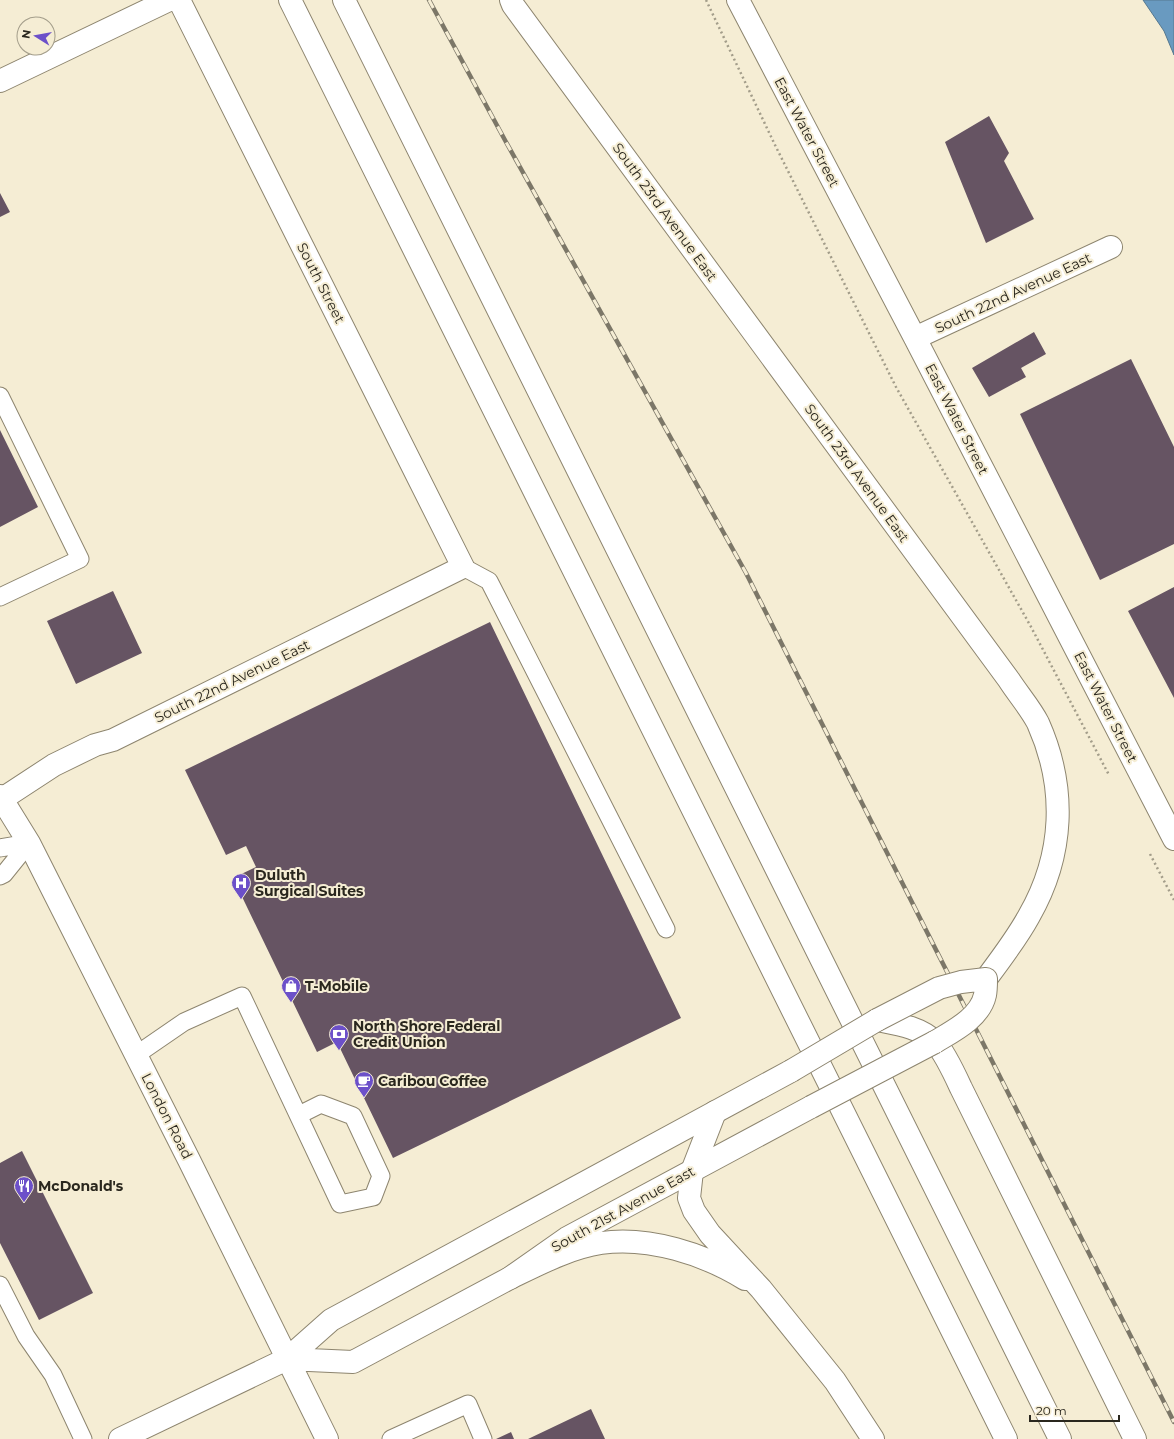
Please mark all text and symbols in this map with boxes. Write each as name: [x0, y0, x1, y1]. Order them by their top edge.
north arrow: [16, 16, 56, 56]
text: N: [18, 28, 34, 40]
street label: East Water Street: [770, 74, 844, 190]
street label: South 23rd Avenue East: [609, 139, 721, 285]
street label: South Street: [293, 240, 349, 327]
street label: South 22nd Avenue East: [932, 249, 1094, 337]
street label: East Water Street: [921, 360, 993, 478]
street label: South 23rd Avenue East: [801, 400, 913, 546]
street label: South 22nd Avenue East: [151, 635, 313, 727]
street label: East Water Street: [1070, 648, 1142, 766]
place label: Duluth Surgical Suites: [255, 866, 364, 900]
hospital icon: Duluth Surgical Suites: [230, 872, 252, 900]
shop icon: T-Mobile: [280, 975, 302, 1003]
place label: T-Mobile: [305, 977, 368, 995]
place label: North Shore Federal Credit Union: [353, 1017, 500, 1051]
bank icon: North Shore Federal Credit Union: [328, 1023, 350, 1051]
street label: London Road: [138, 1070, 196, 1162]
cafe icon: Caribou Coffee: [353, 1070, 375, 1098]
place label: Caribou Coffee: [378, 1072, 487, 1090]
street label: South 21st Avenue East: [548, 1162, 698, 1256]
restaurant icon: McDonald's: [13, 1175, 35, 1203]
place label: McDonald's: [38, 1177, 124, 1195]
scale bar: [1030, 1397, 1119, 1423]
text: 20 m: [1036, 1403, 1067, 1418]

